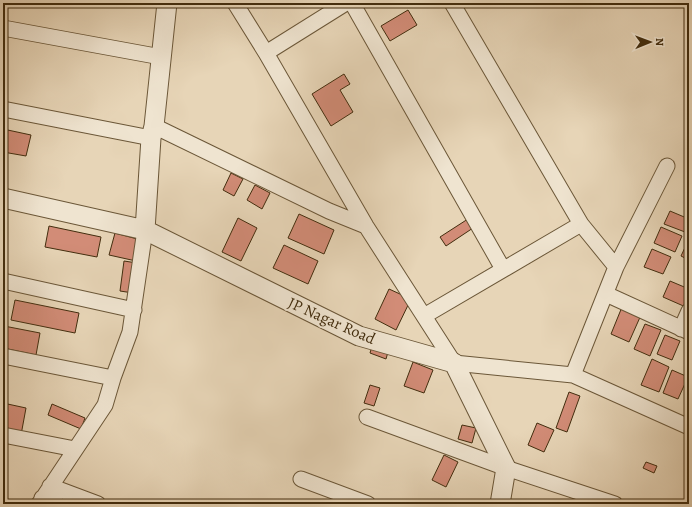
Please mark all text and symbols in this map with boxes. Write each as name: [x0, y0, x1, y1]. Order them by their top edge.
north arrow: [630, 22, 670, 62]
text: N: [652, 38, 667, 46]
street label: JP Nagar Road: [284, 292, 379, 350]

